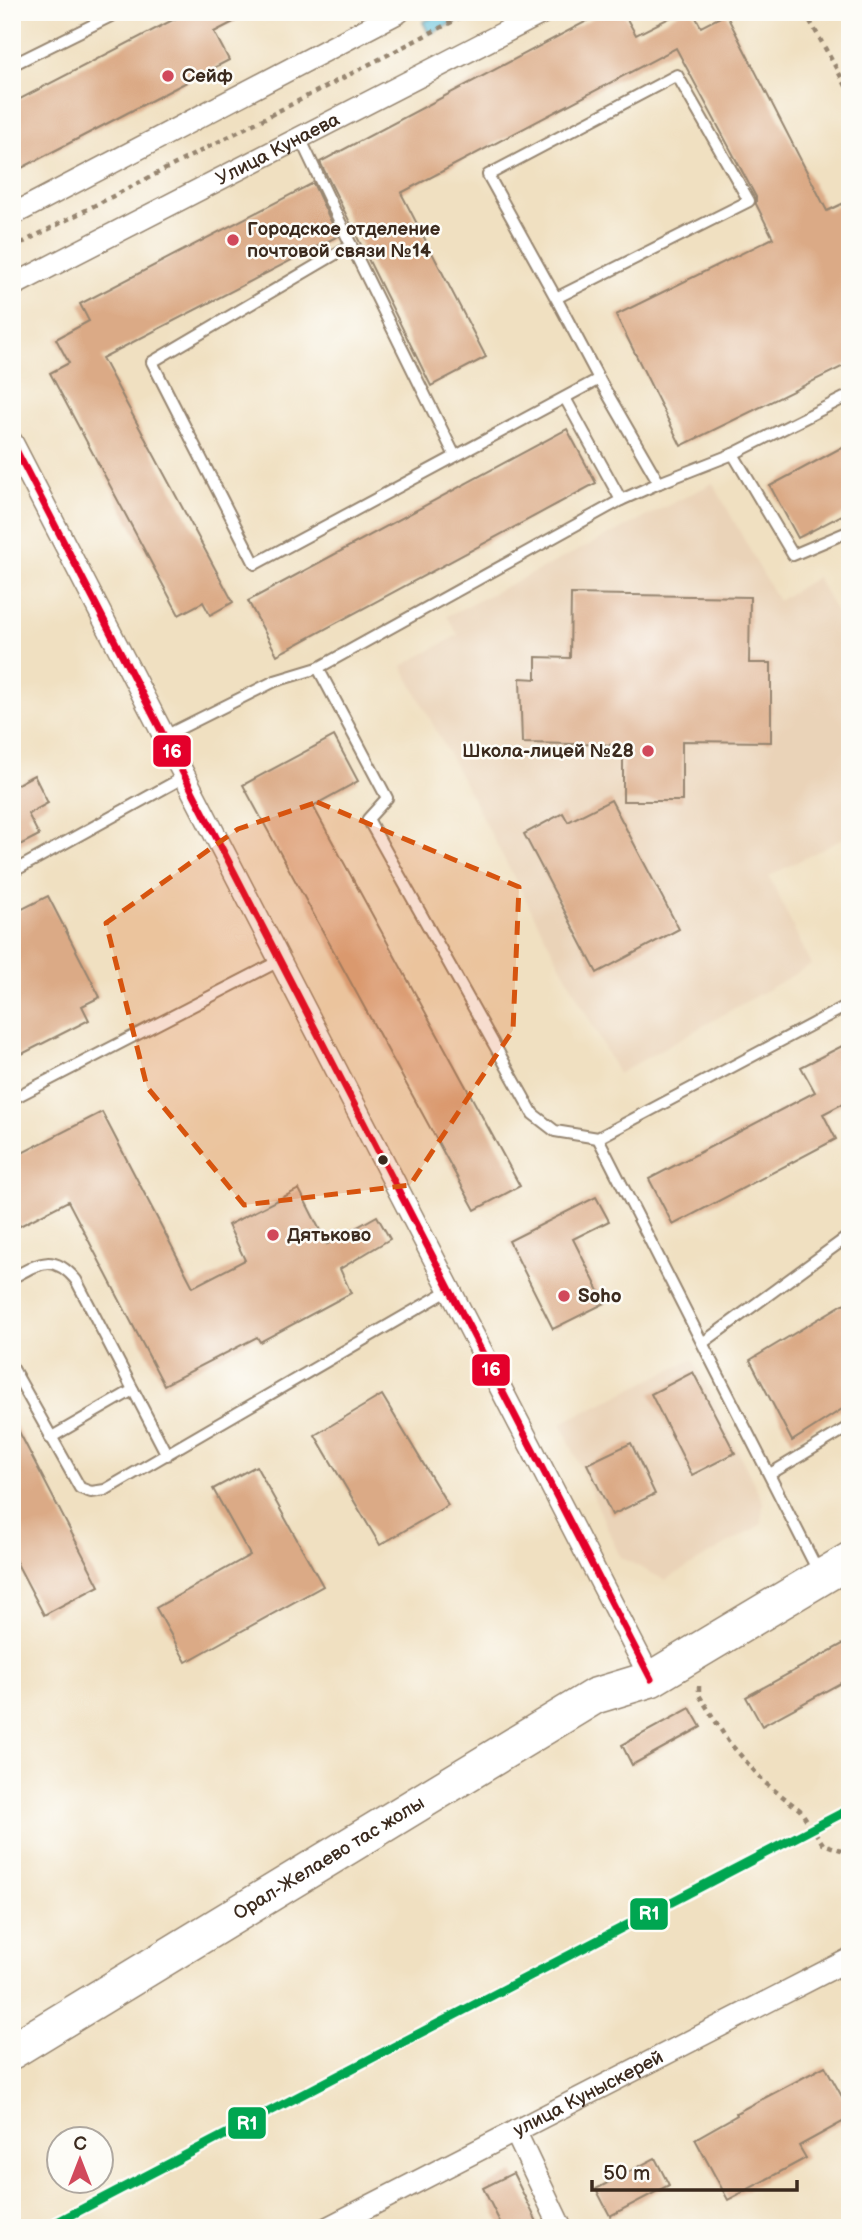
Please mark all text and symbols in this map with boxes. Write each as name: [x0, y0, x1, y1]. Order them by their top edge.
place label: Сейф: [182, 65, 233, 88]
marker: Сейф: [160, 68, 176, 84]
street label: Улица Кунаева: [212, 108, 344, 191]
place label: Городское отделение почтовой связи №14: [247, 218, 441, 263]
marker: Городское отделение почтовой связи №14: [225, 232, 241, 248]
line badge: 16: [152, 734, 192, 768]
place label: Школа-лицей №28: [462, 740, 634, 763]
text: 16: [162, 741, 182, 764]
marker: Школа-лицей №28: [640, 743, 656, 759]
unlabelled marker: [376, 1153, 390, 1167]
place label: Дятьково: [287, 1224, 371, 1247]
marker: Дятьково: [265, 1227, 281, 1243]
place label: Soho: [578, 1285, 622, 1308]
marker: Soho: [556, 1288, 572, 1304]
line badge: 16: [471, 1353, 511, 1387]
text: 16: [481, 1359, 501, 1382]
street label: Орал-Желаево тас жолы: [229, 1791, 429, 1925]
line badge: R1: [629, 1897, 669, 1931]
text: R1: [638, 1903, 660, 1926]
street label: улица Куныскерей: [510, 2045, 667, 2142]
line badge: R1: [227, 2106, 267, 2140]
text: R1: [236, 2113, 258, 2136]
north arrow: [46, 2124, 116, 2194]
text: С: [73, 2133, 87, 2156]
scale bar: [592, 2149, 797, 2193]
text: 50 m: [603, 2161, 650, 2186]

